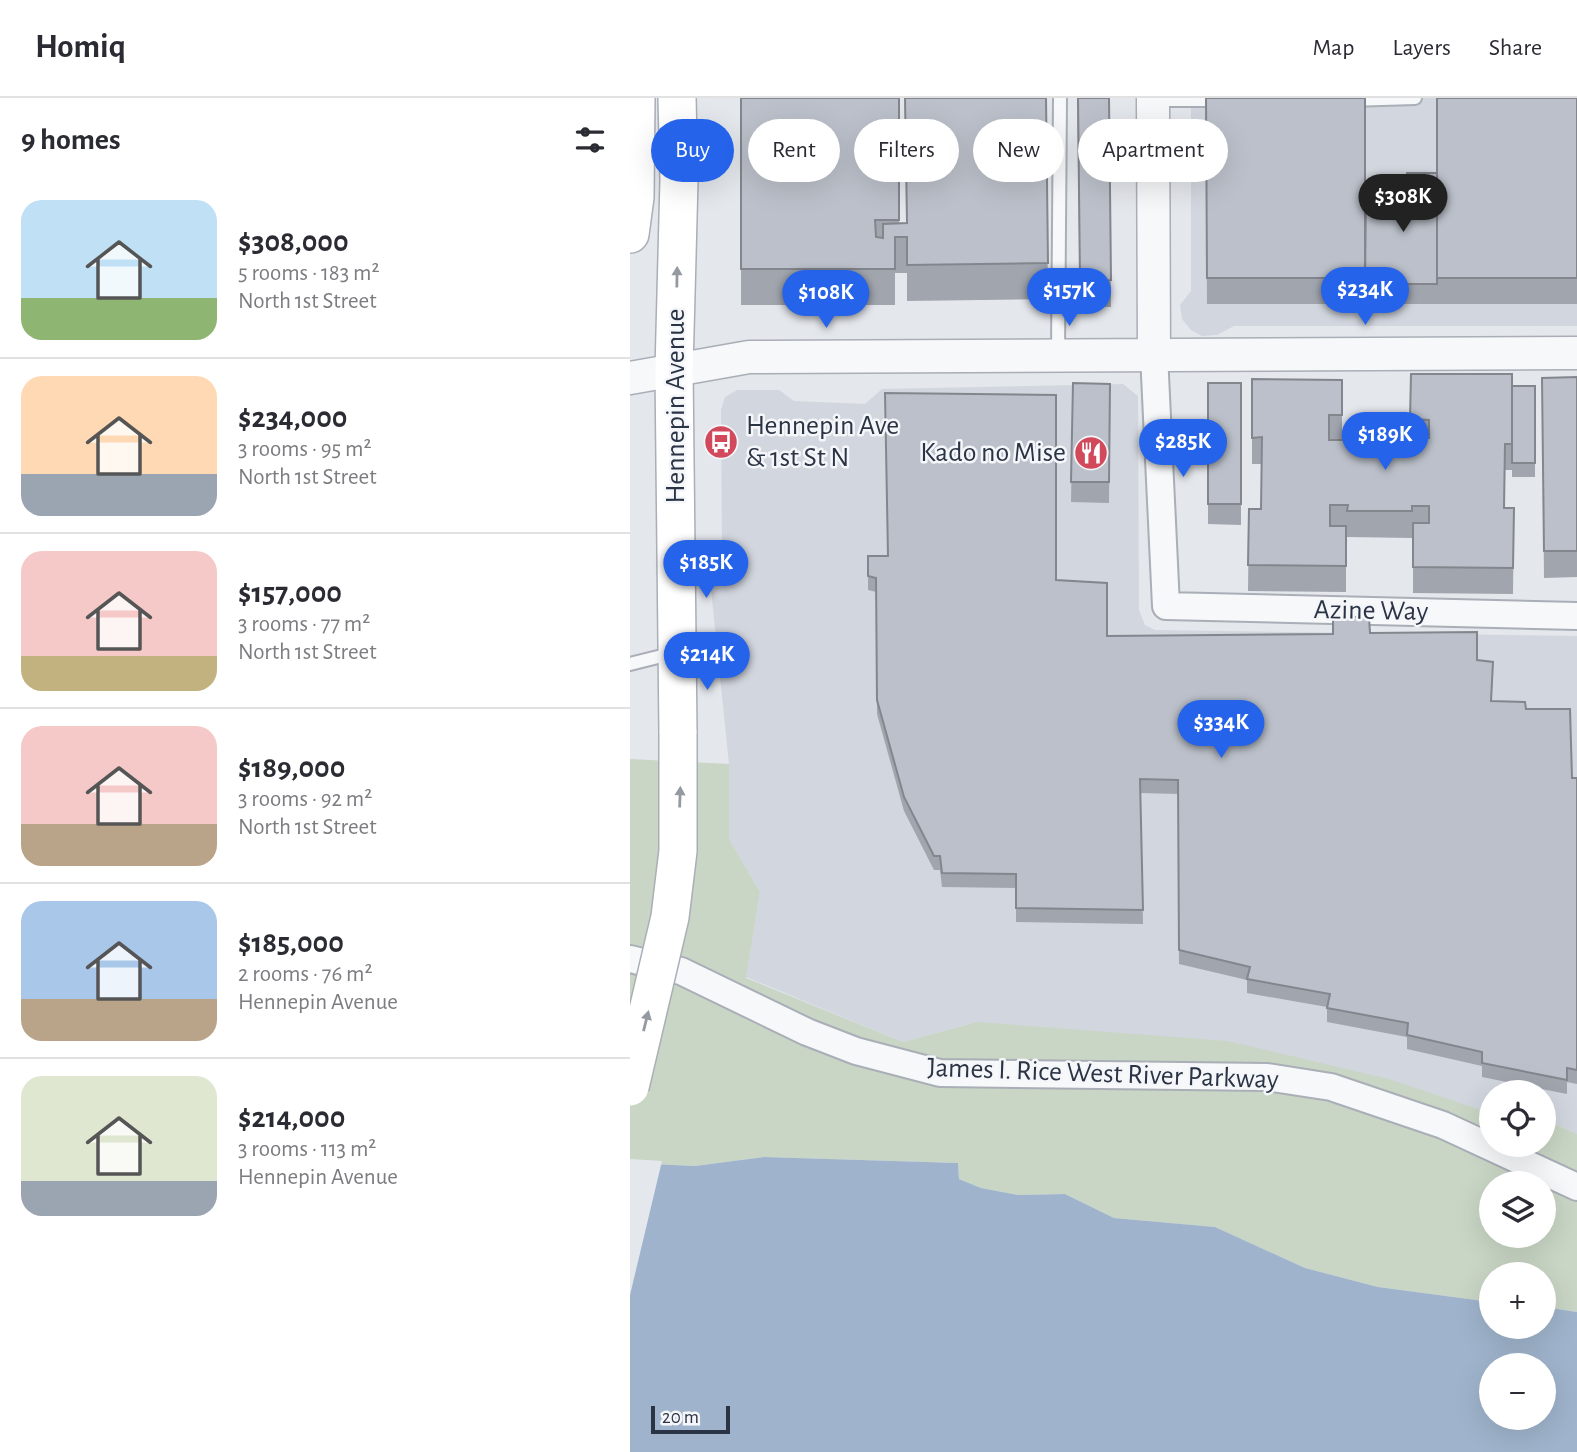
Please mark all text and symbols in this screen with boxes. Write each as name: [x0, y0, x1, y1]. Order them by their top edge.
text: Homiq: [35, 31, 126, 64]
text: Map: [1312, 36, 1354, 60]
text: Layers: [1392, 36, 1451, 60]
text: Share: [1489, 36, 1542, 60]
chip: Buy: [651, 119, 734, 182]
chip: Rent: [748, 119, 840, 182]
chip: Filters: [854, 119, 959, 182]
chip: New: [973, 119, 1064, 182]
chip: Apartment: [1078, 119, 1228, 182]
icon: filters: [571, 121, 609, 159]
text: 9 homes: [21, 125, 121, 155]
pin: $308K: [1354, 174, 1452, 234]
text: $308K: [1374, 185, 1432, 208]
text: $308,000: [238, 227, 349, 257]
icon: home: [77, 228, 161, 312]
text: 5 rooms · 183 m²: [238, 262, 379, 285]
one-way arrow: [671, 266, 682, 288]
pin: $157K: [1020, 268, 1118, 328]
pin: $234K: [1316, 268, 1414, 327]
pin: $108K: [777, 271, 875, 330]
text: $234K: [1337, 278, 1393, 301]
text: $157K: [1043, 279, 1095, 302]
text: $108K: [798, 281, 854, 304]
text: North 1st Street: [238, 290, 377, 313]
street label: Hennepin Avenue: [662, 309, 690, 503]
text: $234,000: [238, 403, 347, 433]
icon: home: [77, 404, 161, 488]
place label: Hennepin Ave & 1st St N: [746, 412, 899, 472]
pin: $189K: [1336, 412, 1434, 472]
pin: $285K: [1134, 420, 1232, 479]
bus stop icon: Hennepin Ave & 1st St N: [702, 423, 740, 461]
text: $189K: [1358, 423, 1412, 446]
text: $285K: [1155, 430, 1211, 453]
restaurant icon: Kado no Mise: [1072, 434, 1110, 472]
text: 3 rooms · 95 m²: [238, 438, 371, 461]
place label: Kado no Mise: [920, 439, 1066, 467]
text: North 1st Street: [238, 466, 377, 489]
pin: $185K: [657, 540, 755, 600]
text: $185K: [679, 551, 733, 574]
text: $157,000: [238, 578, 342, 608]
icon: home: [77, 579, 161, 663]
street label: Azine Way: [1314, 596, 1429, 626]
text: 3 rooms · 77 m²: [238, 613, 370, 636]
pin: $214K: [658, 632, 756, 692]
text: North 1st Street: [238, 641, 377, 664]
text: $214K: [680, 643, 734, 666]
pin: $334K: [1172, 700, 1270, 760]
text: $334K: [1193, 711, 1249, 734]
text: $189,000: [238, 753, 345, 783]
icon: home: [77, 754, 161, 838]
one-way arrow: [674, 786, 685, 808]
text: 3 rooms · 92 m²: [238, 788, 372, 811]
text: North 1st Street: [238, 816, 377, 839]
text: $185,000: [238, 928, 344, 958]
icon: home: [77, 929, 161, 1013]
text: 2 rooms · 76 m²: [238, 963, 372, 986]
text: Hennepin Avenue: [238, 991, 398, 1014]
one-way arrow: [641, 1010, 652, 1032]
street label: James I. Rice West River Parkway: [927, 1054, 1279, 1094]
map controls: [1479, 1080, 1556, 1430]
button: locate: [1479, 1080, 1556, 1157]
text: $214,000: [238, 1103, 345, 1133]
icon: home: [77, 1104, 161, 1188]
text: 3 rooms · 113 m²: [238, 1138, 376, 1161]
text: Hennepin Avenue: [238, 1166, 398, 1189]
button: layers: [1479, 1171, 1556, 1248]
button: +: [1479, 1262, 1556, 1339]
button: −: [1479, 1353, 1556, 1430]
scale bar: [651, 1403, 730, 1435]
text: 20 m: [662, 1408, 699, 1427]

